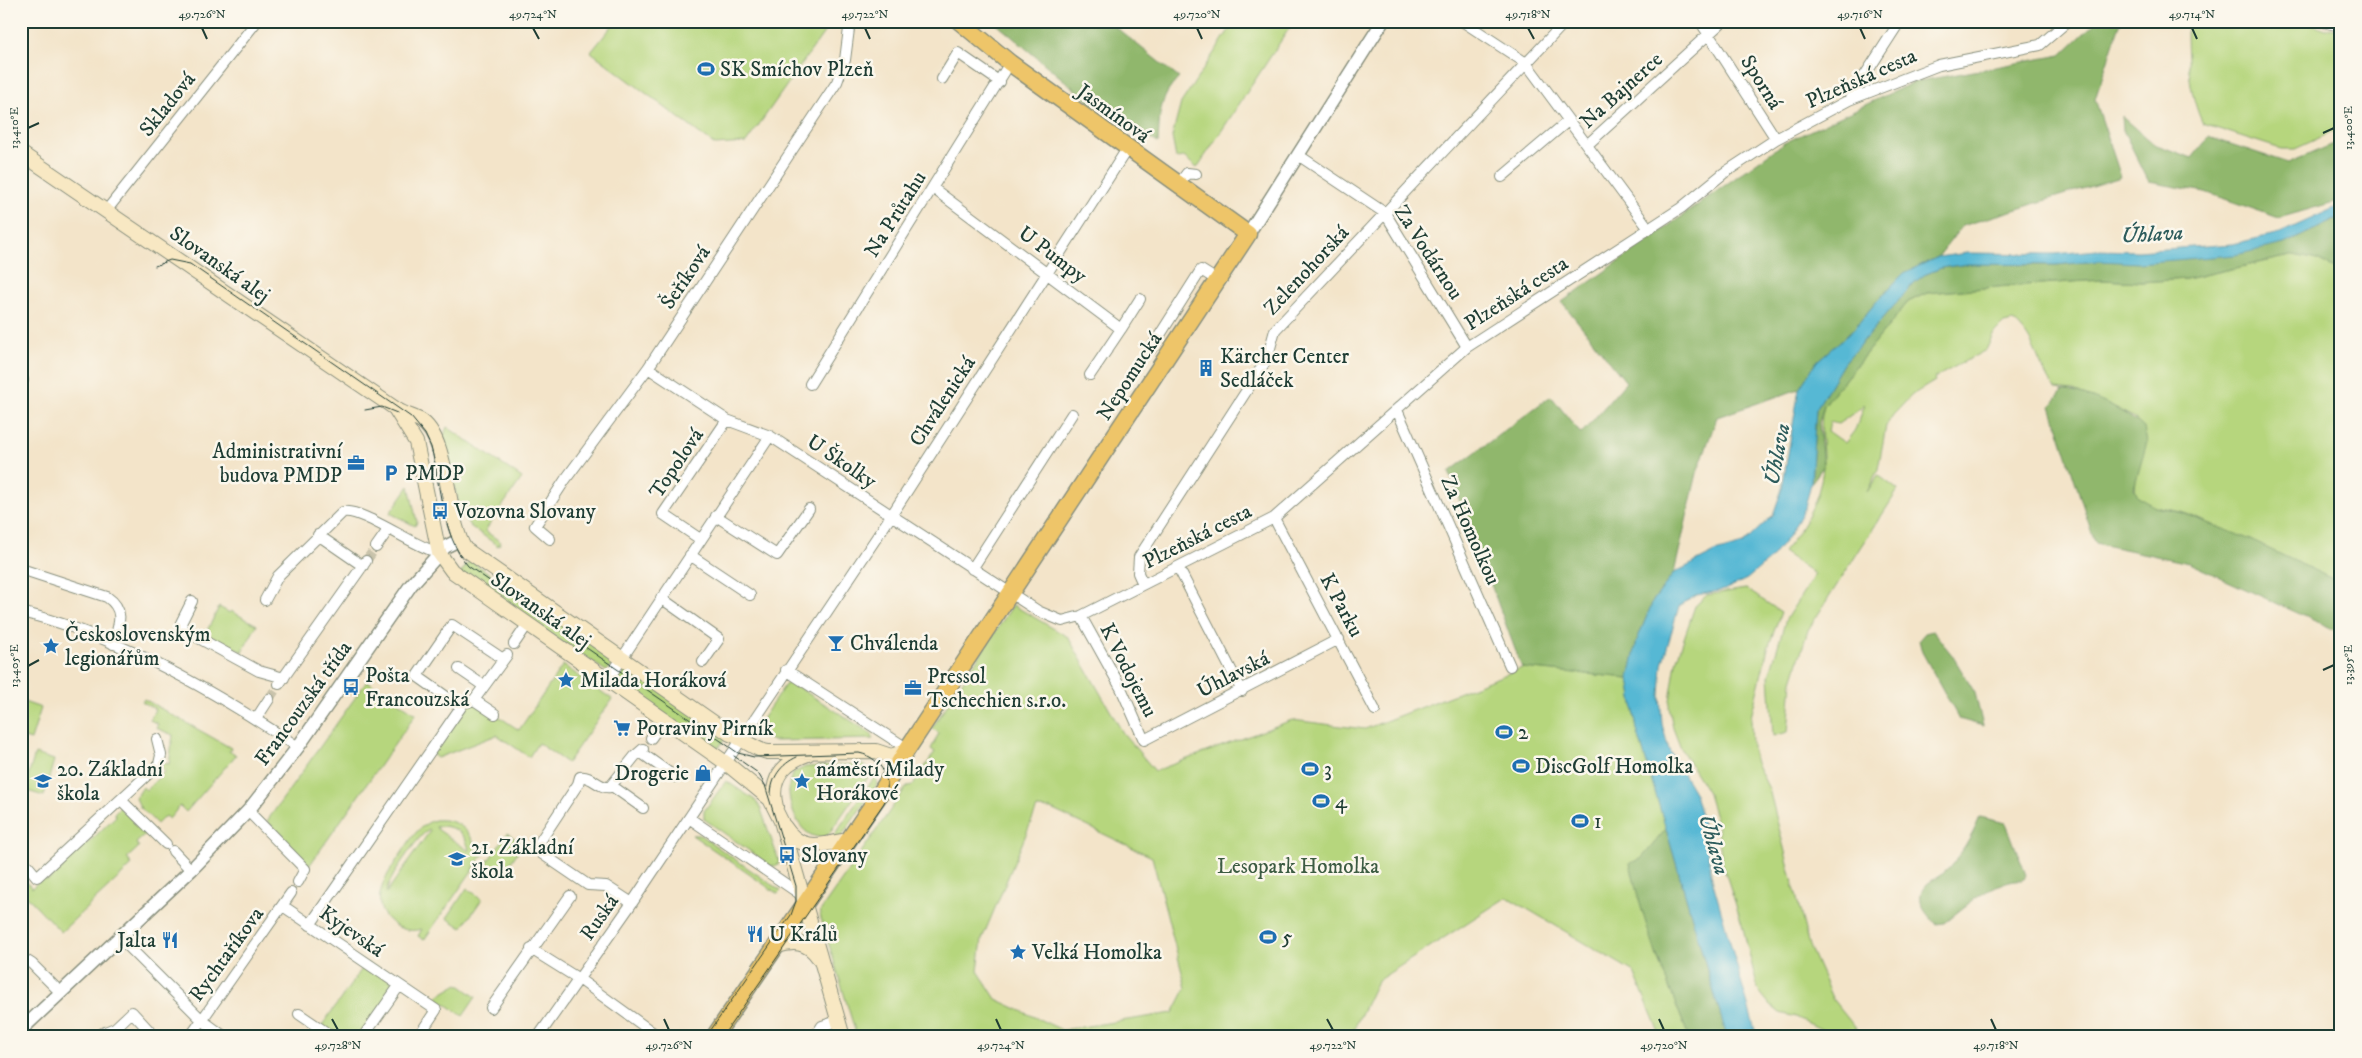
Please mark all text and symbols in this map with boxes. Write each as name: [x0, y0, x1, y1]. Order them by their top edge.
text: 49.726°N: [178, 7, 226, 22]
text: 49.724°N: [509, 7, 557, 22]
text: 49.722°N: [842, 7, 889, 22]
text: 49.720°N: [1173, 7, 1221, 22]
text: 49.718°N: [1505, 7, 1551, 22]
text: 49.716°N: [1837, 7, 1883, 22]
text: 49.714°N: [2169, 7, 2215, 22]
street label: Plzeňská cesta: [1802, 43, 1921, 115]
street label: Na Bajnerce: [1575, 47, 1669, 135]
street label: Sporná: [1734, 50, 1788, 115]
place label: SK Smíchov Plzeň: [720, 57, 874, 83]
sports icon: SK Smíchov Plzeň: [696, 59, 716, 79]
street label: Skladová: [134, 67, 202, 142]
street label: Jasmínová: [1070, 77, 1155, 149]
text: 13.400°E: [2341, 106, 2356, 150]
text: 13.410°E: [7, 107, 22, 149]
street label: Na Průtahu: [859, 167, 933, 263]
street label: Za Vodárnou: [1388, 200, 1468, 305]
water label: Úhlava: [2120, 218, 2184, 250]
street label: Zelenohorská: [1259, 220, 1355, 321]
street label: Slovanská alej: [164, 221, 275, 309]
street label: U Pumpy: [1013, 221, 1093, 290]
street label: Šeříková: [653, 239, 717, 314]
street label: Plzeňská cesta: [1460, 251, 1573, 337]
street label: Nepomucká: [1092, 327, 1168, 426]
place label: Kärcher Center Sedláček: [1220, 344, 1349, 394]
street label: Chválenická: [904, 351, 982, 452]
building icon: Kärcher Center Sedláček: [1196, 358, 1216, 378]
water label: Úhlava: [1757, 421, 1797, 487]
street label: Topolová: [644, 423, 710, 504]
street label: U Školky: [802, 427, 883, 495]
place label: Administrativní budova PMDP: [212, 439, 344, 489]
office icon: Administrativní budova PMDP: [346, 453, 366, 473]
place label: PMDP: [405, 461, 464, 487]
parking icon: PMDP: [381, 463, 401, 483]
street label: Za Homolkou: [1434, 472, 1506, 589]
street label: Plzeňská cesta: [1139, 498, 1256, 575]
place label: Vozovna Slovany: [453, 499, 597, 525]
bus stop icon: Vozovna Slovany: [430, 501, 450, 521]
street label: Slovanská alej: [485, 567, 596, 655]
street label: K Parku: [1314, 569, 1369, 642]
street label: K Vodojemu: [1093, 619, 1163, 722]
place label: Československým legionářům: [65, 620, 211, 672]
place label: Chválenda: [850, 631, 938, 657]
bar icon: Chválenda: [826, 633, 846, 653]
place icon: Československým legionářům: [41, 636, 61, 656]
street label: Francouzská třída: [250, 636, 358, 771]
text: 13.405°E: [7, 644, 22, 688]
street label: Úhlavská: [1192, 644, 1274, 704]
text: 13.395°E: [2341, 644, 2356, 685]
place label: Pošta Francouzská: [365, 663, 469, 713]
place label: Pressol Tschechien s.r.o.: [927, 664, 1066, 714]
place label: Milada Horáková: [580, 668, 727, 694]
place icon: Milada Horáková: [556, 670, 576, 690]
bus stop icon: Pošta Francouzská: [341, 677, 361, 697]
office icon: Pressol Tschechien s.r.o.: [903, 678, 923, 698]
place label: Potraviny Pirník: [636, 716, 774, 742]
supermarket icon: Potraviny Pirník: [612, 718, 632, 738]
place label: 2: [1518, 720, 1529, 746]
sports icon: 2: [1494, 722, 1514, 742]
place label: DiscGolf Homolka: [1535, 754, 1694, 780]
sports icon: DiscGolf Homolka: [1511, 756, 1531, 776]
place label: 20. Základní škola: [57, 757, 165, 807]
place label: náměstí Milady Horákové: [816, 757, 945, 807]
place label: 3: [1324, 757, 1332, 783]
sports icon: 3: [1300, 759, 1320, 779]
place label: Drogerie: [614, 761, 689, 787]
shop icon: Drogerie: [693, 763, 713, 783]
school or university icon: 20. Základní škola: [33, 771, 53, 791]
place icon: náměstí Milady Horákové: [792, 771, 812, 791]
place label: 4: [1335, 789, 1348, 815]
sports icon: 4: [1311, 791, 1331, 811]
place label: 1: [1594, 809, 1602, 835]
water label: Úhlava: [1692, 810, 1736, 878]
sports icon: 1: [1570, 811, 1590, 831]
place label: 21. Základní škola: [471, 835, 575, 885]
place label: Slovany: [801, 843, 868, 869]
bus stop icon: Slovany: [777, 845, 797, 865]
school or university icon: 21. Základní škola: [447, 849, 467, 869]
park label: Lesopark Homolka: [1217, 854, 1379, 880]
street label: Ruská: [575, 889, 625, 946]
street label: Kyjevská: [314, 900, 389, 964]
street label: Rychtaříkova: [184, 902, 270, 1007]
place label: U Králů: [769, 922, 838, 948]
restaurant icon: U Králů: [745, 924, 765, 944]
place label: 5: [1282, 925, 1292, 951]
sports icon: 5: [1258, 927, 1278, 947]
place label: Jalta: [115, 928, 156, 954]
restaurant icon: Jalta: [160, 930, 180, 950]
place label: Velká Homolka: [1031, 940, 1162, 966]
place icon: Velká Homolka: [1008, 942, 1028, 962]
text: 49.728°N: [315, 1038, 362, 1053]
text: 49.726°N: [645, 1038, 693, 1053]
text: 49.724°N: [977, 1038, 1025, 1053]
text: 49.722°N: [1310, 1038, 1357, 1053]
text: 49.720°N: [1640, 1038, 1688, 1053]
text: 49.718°N: [1973, 1038, 2019, 1053]

